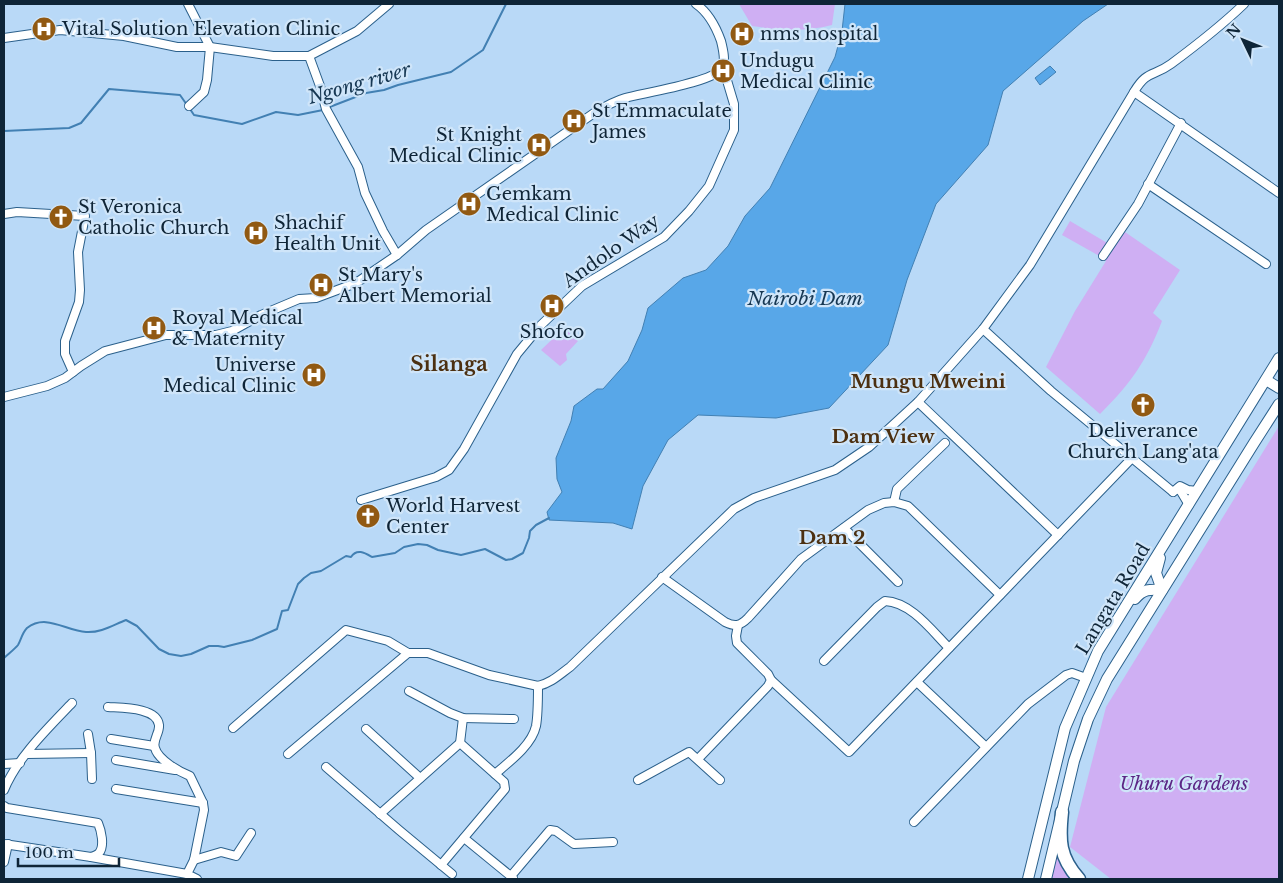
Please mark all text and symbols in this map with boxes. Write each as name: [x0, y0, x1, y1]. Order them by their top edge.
north arrow: [1218, 15, 1268, 65]
hospital icon: Vital Solution Elevation Clinic: [31, 16, 57, 42]
place label: Vital Solution Elevation Clinic: [61, 18, 340, 40]
text: N: [1222, 20, 1245, 42]
hospital icon: nms hospital: [729, 21, 755, 47]
place label: nms hospital: [760, 23, 879, 45]
place label: Undugu Medical Clinic: [740, 50, 873, 93]
water label: Ngong river: [304, 57, 414, 109]
hospital icon: Undugu Medical Clinic: [710, 58, 736, 84]
place label: St Emmaculate James: [590, 100, 732, 143]
hospital icon: St Emmaculate James: [561, 108, 587, 134]
place label: St Knight Medical Clinic: [389, 124, 522, 167]
hospital icon: St Knight Medical Clinic: [526, 132, 552, 158]
place label: Gemkam Medical Clinic: [486, 183, 619, 226]
hospital icon: Gemkam Medical Clinic: [456, 191, 482, 217]
place label: St Veronica Catholic Church: [78, 196, 229, 239]
church icon: St Veronica Catholic Church: [48, 204, 74, 230]
street label: Andolo Way: [558, 209, 664, 293]
place label: Shachif Health Unit: [274, 212, 381, 255]
hospital icon: Shachif Health Unit: [243, 220, 269, 246]
place label: St Mary's Albert Memorial: [337, 264, 492, 307]
hospital icon: St Mary's Albert Memorial: [308, 272, 334, 298]
water label: Nairobi Dam: [746, 287, 863, 310]
hospital icon: Shofco: [539, 293, 565, 319]
place label: Royal Medical & Maternity: [172, 307, 303, 350]
hospital icon: Royal Medical & Maternity: [141, 315, 167, 341]
place label: Shofco: [520, 321, 584, 343]
district label: Silanga: [410, 352, 488, 376]
place label: Universe Medical Clinic: [163, 354, 296, 397]
hospital icon: Universe Medical Clinic: [301, 362, 327, 388]
district label: Mungu Mweini: [850, 370, 1006, 393]
church icon: Deliverance Church Lang'ata: [1130, 392, 1156, 418]
place label: Deliverance Church Lang'ata: [1067, 420, 1219, 463]
district label: Dam View: [831, 425, 935, 448]
place label: World Harvest Center: [385, 495, 521, 538]
church icon: World Harvest Center: [355, 503, 381, 529]
district label: Dam 2: [799, 526, 865, 549]
street label: Langata Road: [1071, 539, 1155, 659]
park label: Uhuru Gardens: [1120, 773, 1248, 795]
scale bar: [18, 836, 119, 868]
text: 100 m: [25, 843, 74, 862]

